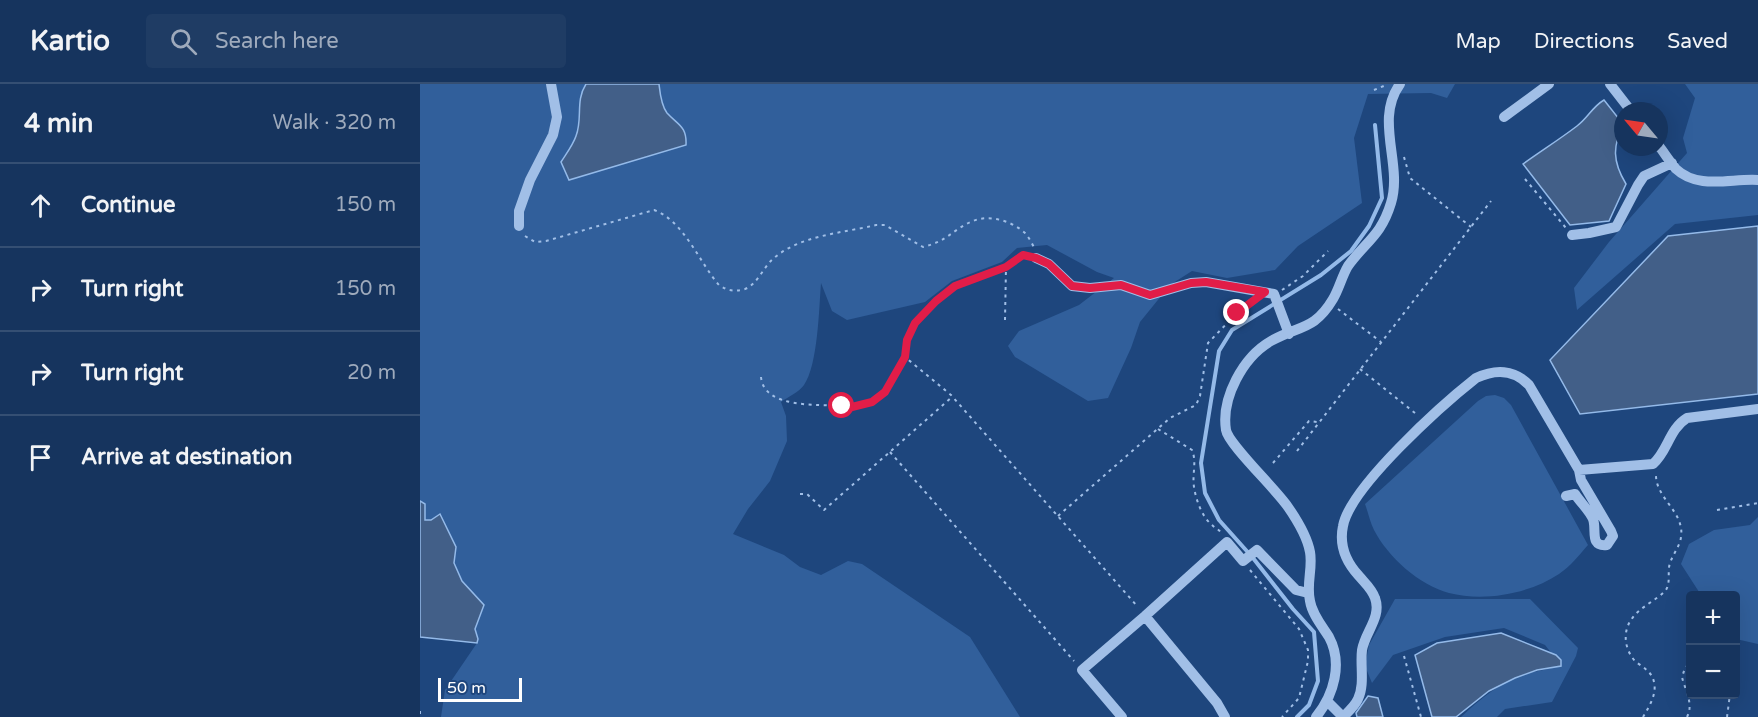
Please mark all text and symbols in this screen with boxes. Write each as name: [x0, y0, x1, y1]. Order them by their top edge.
search box: [146, 14, 566, 68]
text: Kartio: [30, 24, 110, 58]
icon: search: [167, 25, 200, 58]
text: Search here: [215, 28, 339, 54]
text: Map: [1455, 29, 1501, 54]
text: Directions: [1534, 29, 1634, 54]
text: Saved: [1667, 29, 1728, 54]
north arrow: [1614, 102, 1668, 156]
text: 4 min: [24, 108, 93, 139]
text: Walk · 320 m: [273, 111, 396, 135]
icon: ahead: [24, 189, 57, 222]
text: Continue: [81, 192, 176, 218]
text: 150 m: [335, 193, 396, 217]
icon: right: [24, 273, 57, 306]
text: Turn right: [81, 276, 183, 302]
text: 150 m: [335, 277, 396, 301]
route end: [1223, 299, 1249, 325]
icon: right: [24, 357, 57, 390]
text: Turn right: [81, 360, 183, 386]
text: 20 m: [347, 361, 396, 385]
route start: [828, 392, 854, 418]
icon: arrive: [24, 441, 57, 474]
text: Arrive at destination: [81, 444, 292, 470]
map controls: [1686, 591, 1740, 699]
button: +: [1686, 591, 1740, 645]
button: −: [1686, 645, 1740, 699]
scale bar: [438, 675, 522, 702]
text: 50 m: [447, 678, 486, 698]

